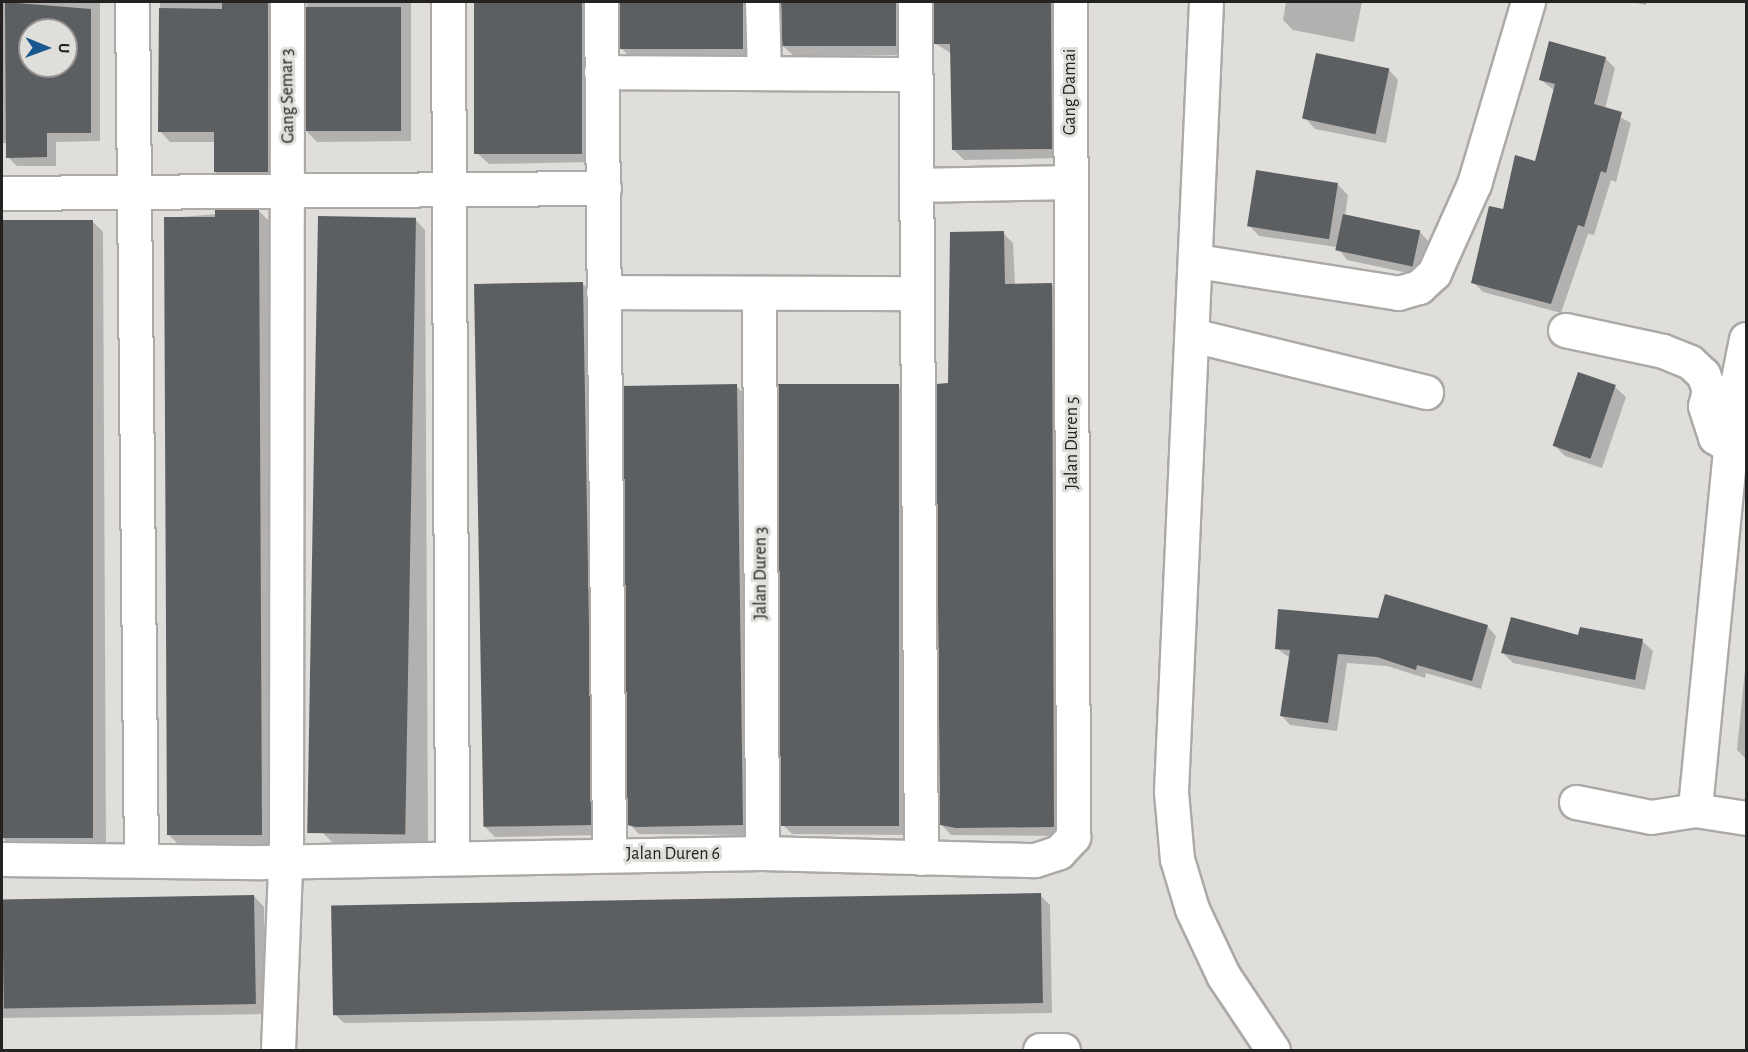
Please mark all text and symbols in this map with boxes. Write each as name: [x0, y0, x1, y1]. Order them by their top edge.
north arrow: [18, 18, 78, 78]
text: U: [56, 43, 72, 54]
street label: Gang Semar 3: [276, 48, 300, 144]
street label: Gang Damai: [1059, 49, 1081, 135]
street label: Jalan Duren 5: [1061, 397, 1083, 489]
street label: Jalan Duren 3: [750, 527, 772, 619]
street label: Jalan Duren 6: [626, 843, 720, 865]

